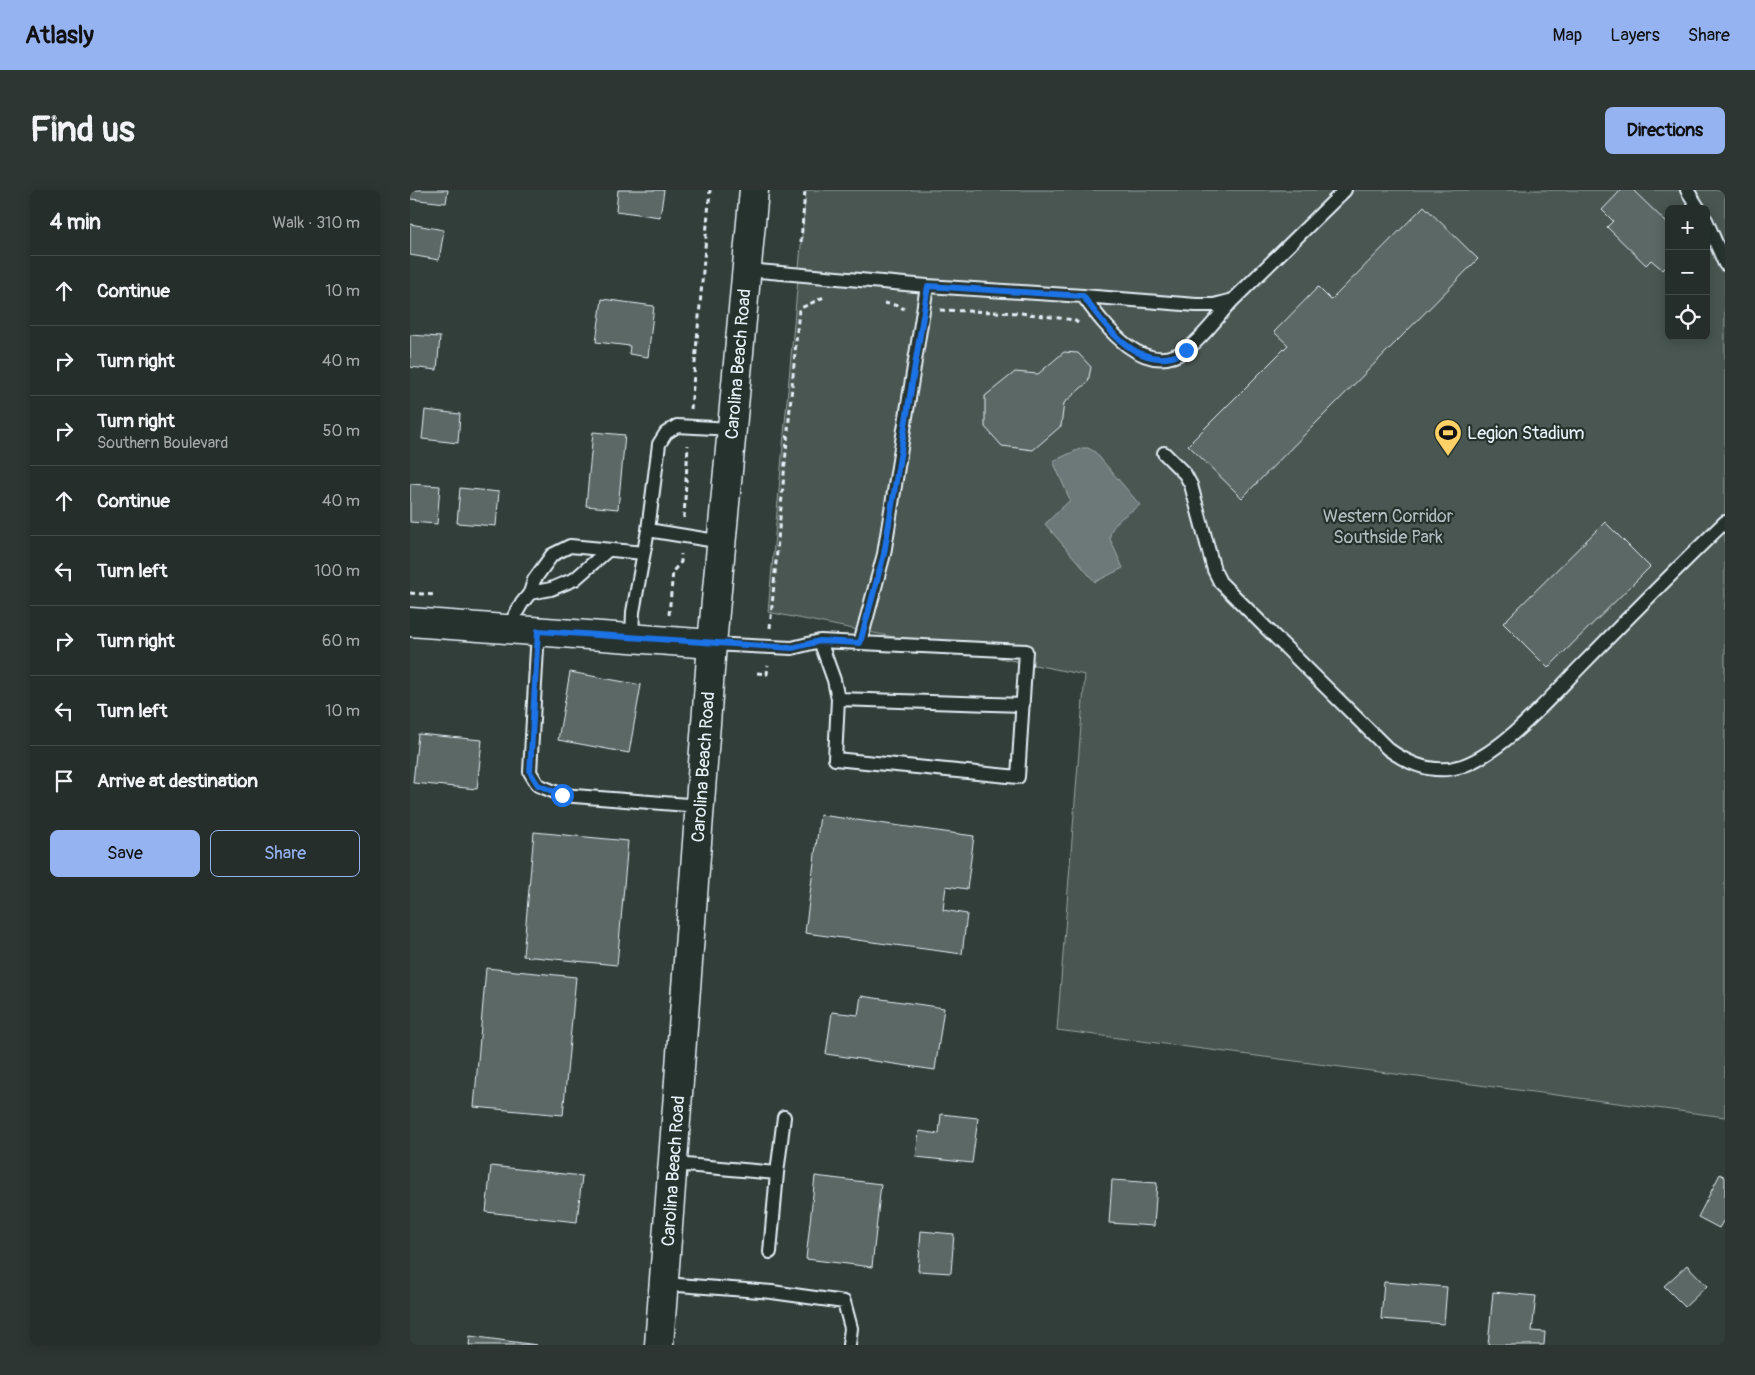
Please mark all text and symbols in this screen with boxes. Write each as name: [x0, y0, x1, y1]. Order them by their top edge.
text: Atlasly: [25, 21, 94, 50]
text: Map: [1553, 24, 1582, 47]
text: Layers: [1610, 24, 1660, 47]
text: Share: [1688, 24, 1730, 47]
button: Directions: [1605, 107, 1725, 154]
text: Find us: [30, 108, 135, 152]
map controls: [1665, 205, 1710, 340]
button: +: [1665, 205, 1710, 250]
text: 4 min: [50, 209, 101, 236]
text: Walk · 310 m: [273, 213, 360, 233]
button: −: [1665, 250, 1710, 295]
icon: ahead: [50, 277, 78, 305]
text: Continue: [97, 279, 170, 303]
text: 10 m: [325, 281, 360, 301]
street label: Carolina Beach Road: [720, 288, 757, 440]
button: locate: [1665, 295, 1710, 340]
route end: [1175, 339, 1198, 362]
icon: right: [50, 347, 78, 375]
text: Turn right: [97, 349, 175, 373]
text: 40 m: [322, 351, 360, 371]
text: Turn right: [97, 409, 175, 433]
icon: right: [50, 417, 78, 445]
sports icon: Legion Stadium: [1433, 418, 1463, 457]
text: 50 m: [323, 421, 360, 441]
place label: Legion Stadium: [1467, 422, 1585, 445]
text: Southern Boulevard: [97, 433, 228, 453]
icon: ahead: [50, 487, 78, 515]
text: Continue: [97, 489, 170, 513]
text: 40 m: [322, 491, 360, 511]
park label: Western Corridor Southside Park: [1323, 505, 1454, 549]
icon: left: [50, 557, 78, 585]
text: Turn left: [97, 559, 167, 583]
text: 100 m: [314, 561, 360, 581]
icon: right: [50, 627, 78, 655]
text: Turn right: [97, 629, 175, 653]
text: 60 m: [322, 631, 360, 651]
street label: Carolina Beach Road: [687, 691, 720, 843]
icon: left: [50, 697, 78, 725]
text: Turn left: [97, 699, 167, 723]
text: 10 m: [325, 701, 360, 721]
icon: arrive: [50, 767, 78, 795]
text: Arrive at destination: [97, 769, 258, 793]
route start: [551, 784, 574, 807]
button: Save: [50, 830, 200, 877]
button: Share: [210, 830, 360, 877]
street label: Carolina Beach Road: [657, 1095, 690, 1247]

